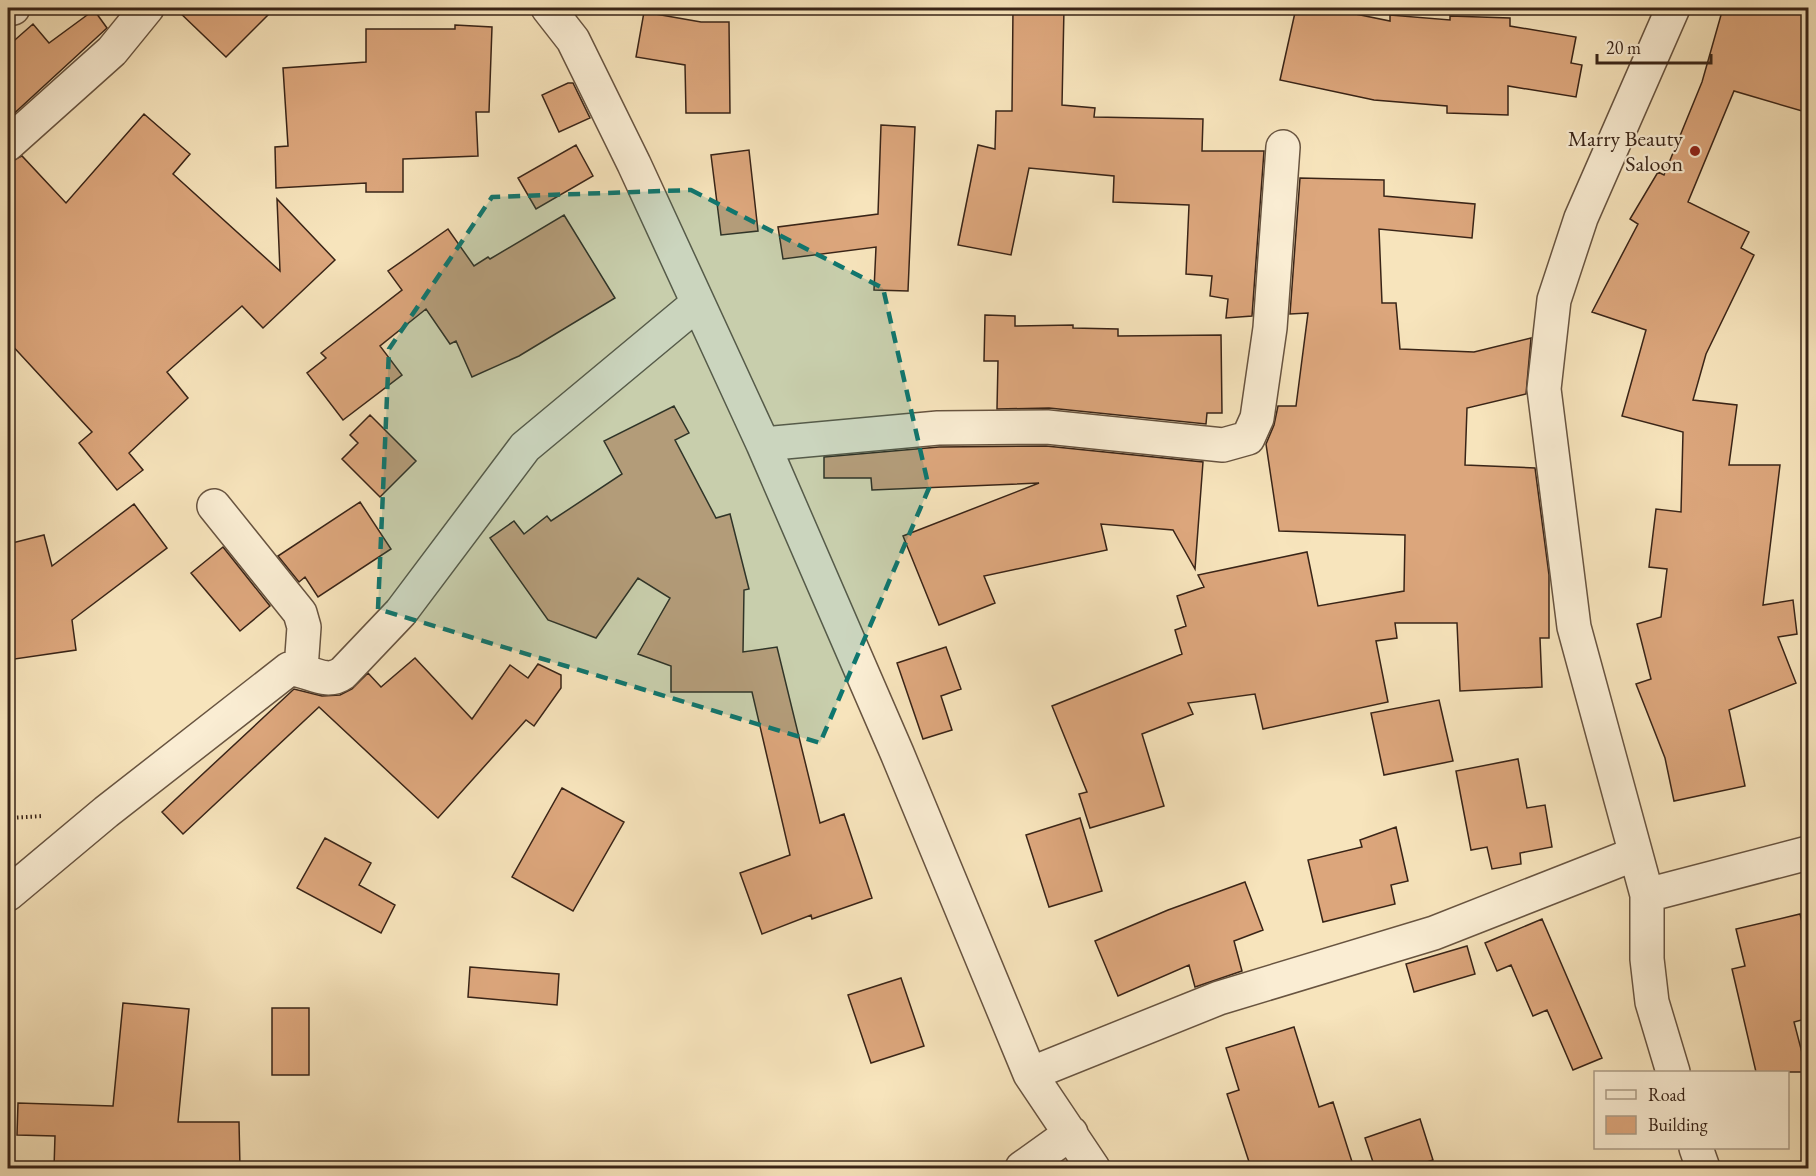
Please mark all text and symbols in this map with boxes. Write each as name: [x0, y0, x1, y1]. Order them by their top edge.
scale bar: [1597, 27, 1711, 65]
text: 20 m: [1606, 36, 1641, 59]
place label: Marry Beauty Saloon: [1568, 124, 1683, 178]
marker: Marry Beauty Saloon: [1688, 144, 1702, 158]
legend: [1594, 1071, 1789, 1149]
text: Road: [1648, 1083, 1687, 1106]
text: Building: [1648, 1113, 1708, 1136]

